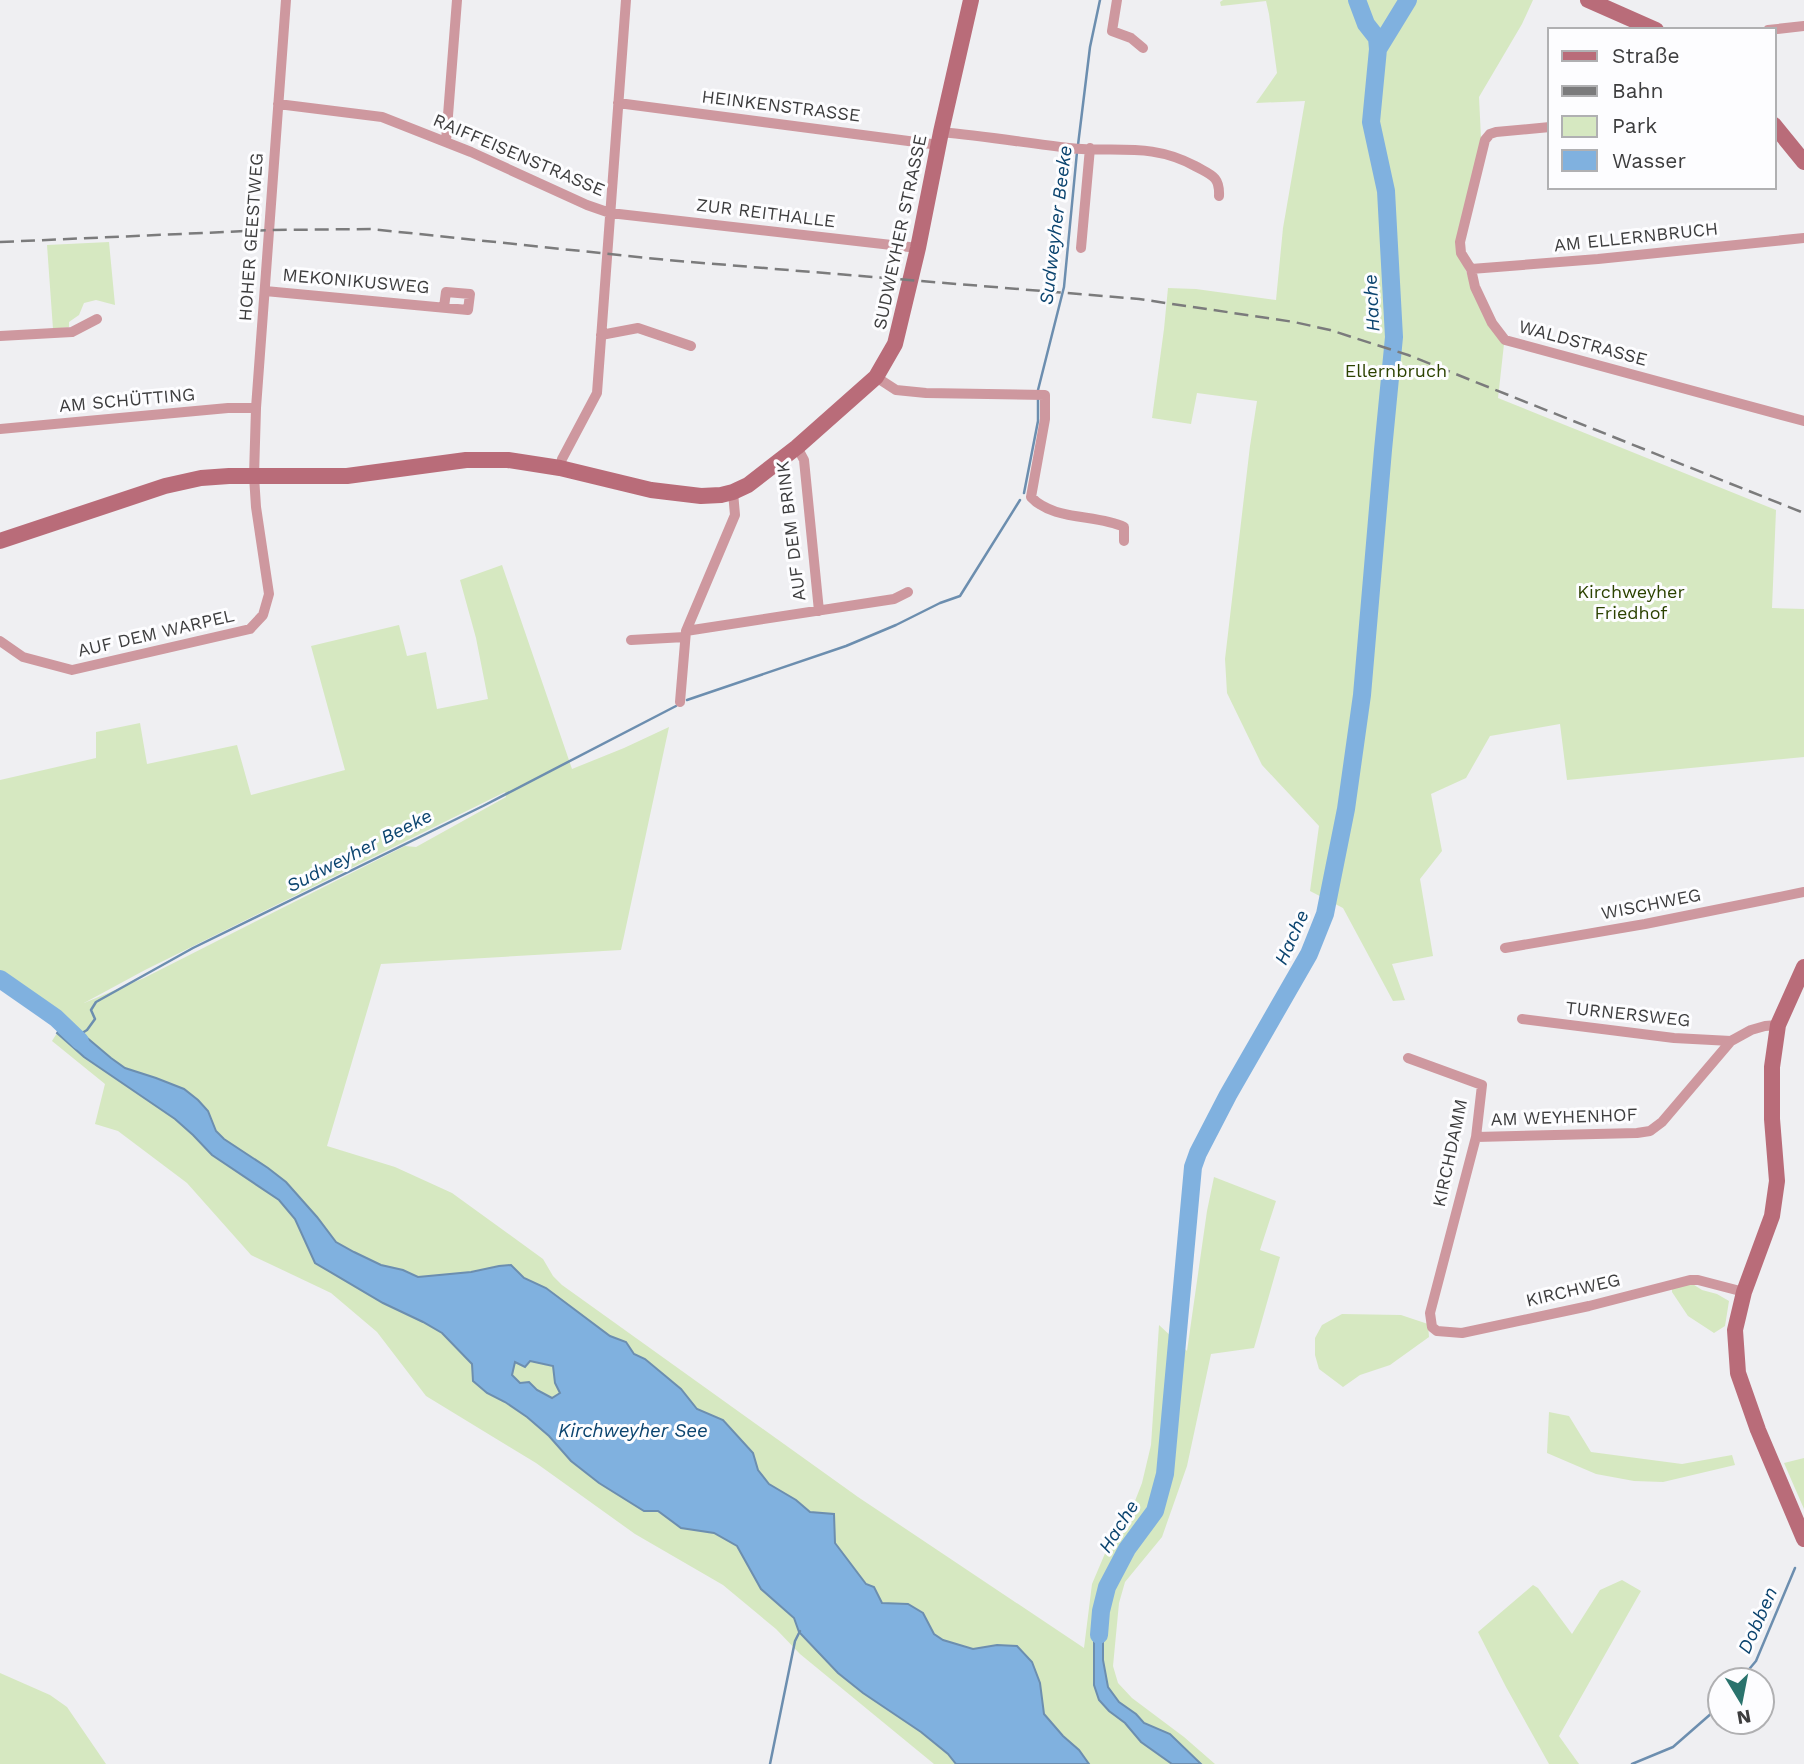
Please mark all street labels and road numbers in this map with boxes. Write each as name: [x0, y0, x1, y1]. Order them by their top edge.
street label: HEINKENSTRASSE: [700, 85, 862, 126]
street label: RAIFFEISENSTRASSE: [430, 109, 608, 200]
street label: SUDWEYHER STRASSE: [869, 132, 930, 331]
street label: HOHER GEESTWEG: [234, 152, 267, 322]
street label: ZUR REITHALLE: [695, 194, 837, 231]
street label: AM ELLERNBRUCH: [1553, 217, 1719, 256]
street label: MEKONIKUSWEG: [282, 264, 431, 297]
street label: WALDSTRASSE: [1516, 315, 1650, 370]
street label: AM SCHÜTTING: [58, 383, 196, 416]
street label: AUF DEM BRINK: [771, 460, 810, 602]
street label: AUF DEM WARPEL: [76, 604, 236, 661]
street label: WISCHWEG: [1599, 884, 1703, 923]
street label: TURNERSWEG: [1565, 997, 1691, 1030]
street label: KIRCHDAMM: [1428, 1097, 1471, 1209]
street label: AM WEYHENHOF: [1490, 1103, 1638, 1130]
street label: KIRCHWEG: [1524, 1268, 1622, 1311]

